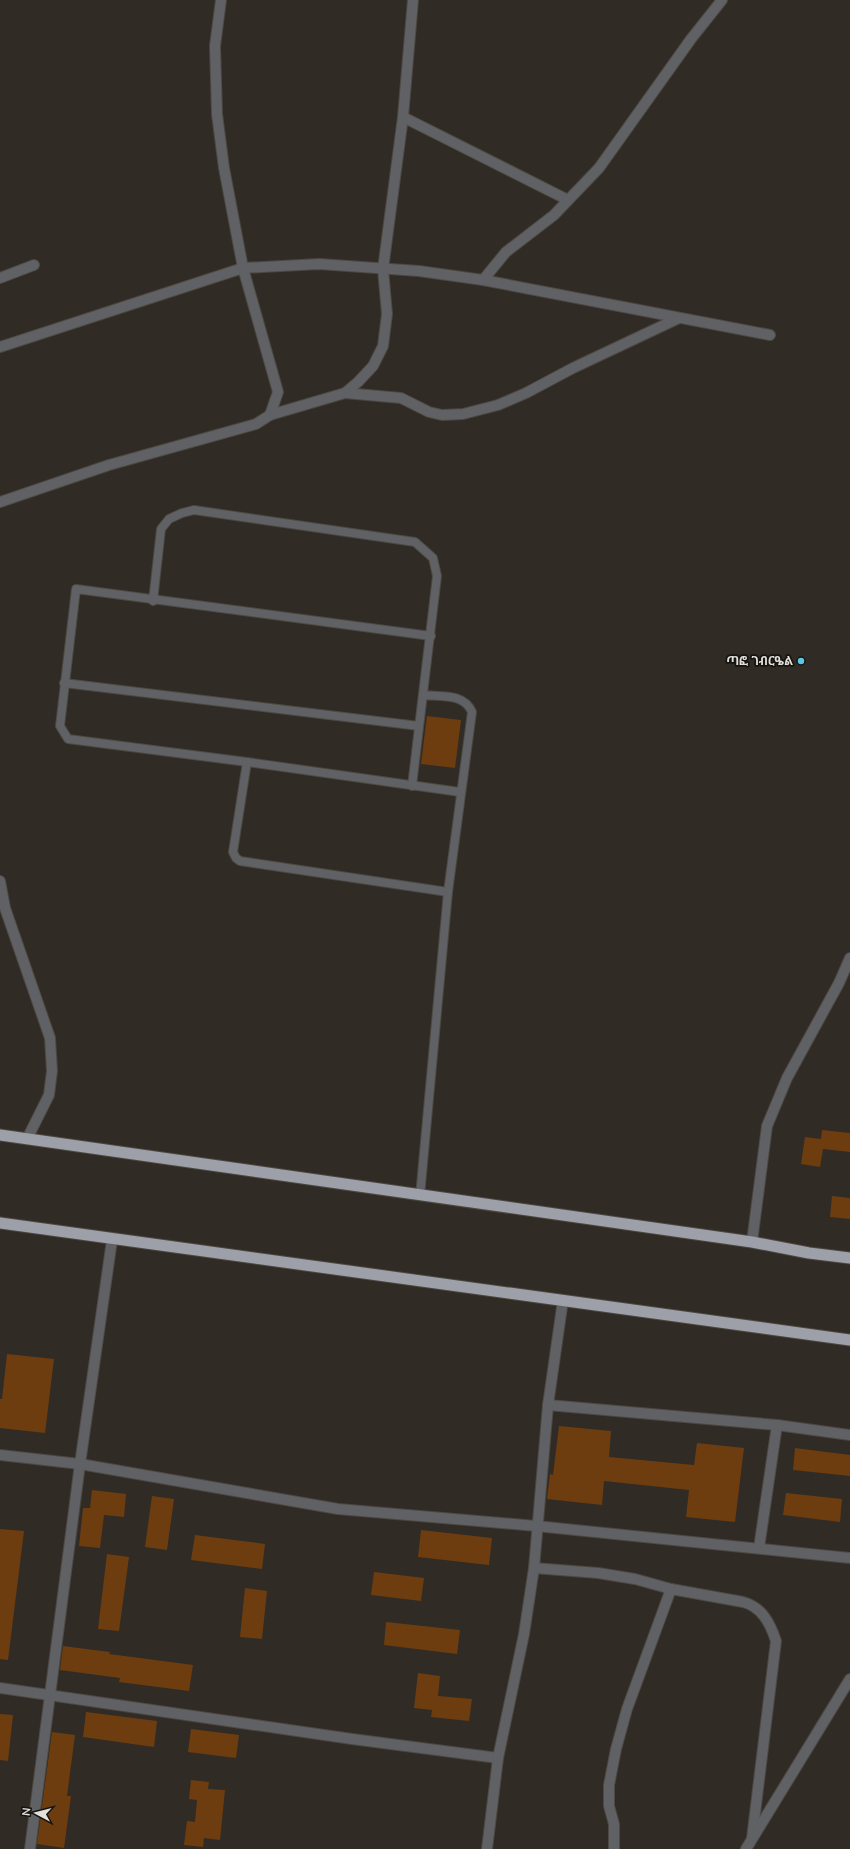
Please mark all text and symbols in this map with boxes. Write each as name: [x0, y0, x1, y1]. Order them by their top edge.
place label: ጣፎ ገብርዔል: [726, 653, 793, 669]
marker: ጣፎ ገብርዔል: [796, 656, 806, 666]
north arrow: [16, 1793, 56, 1833]
text: N: [19, 1807, 35, 1817]

